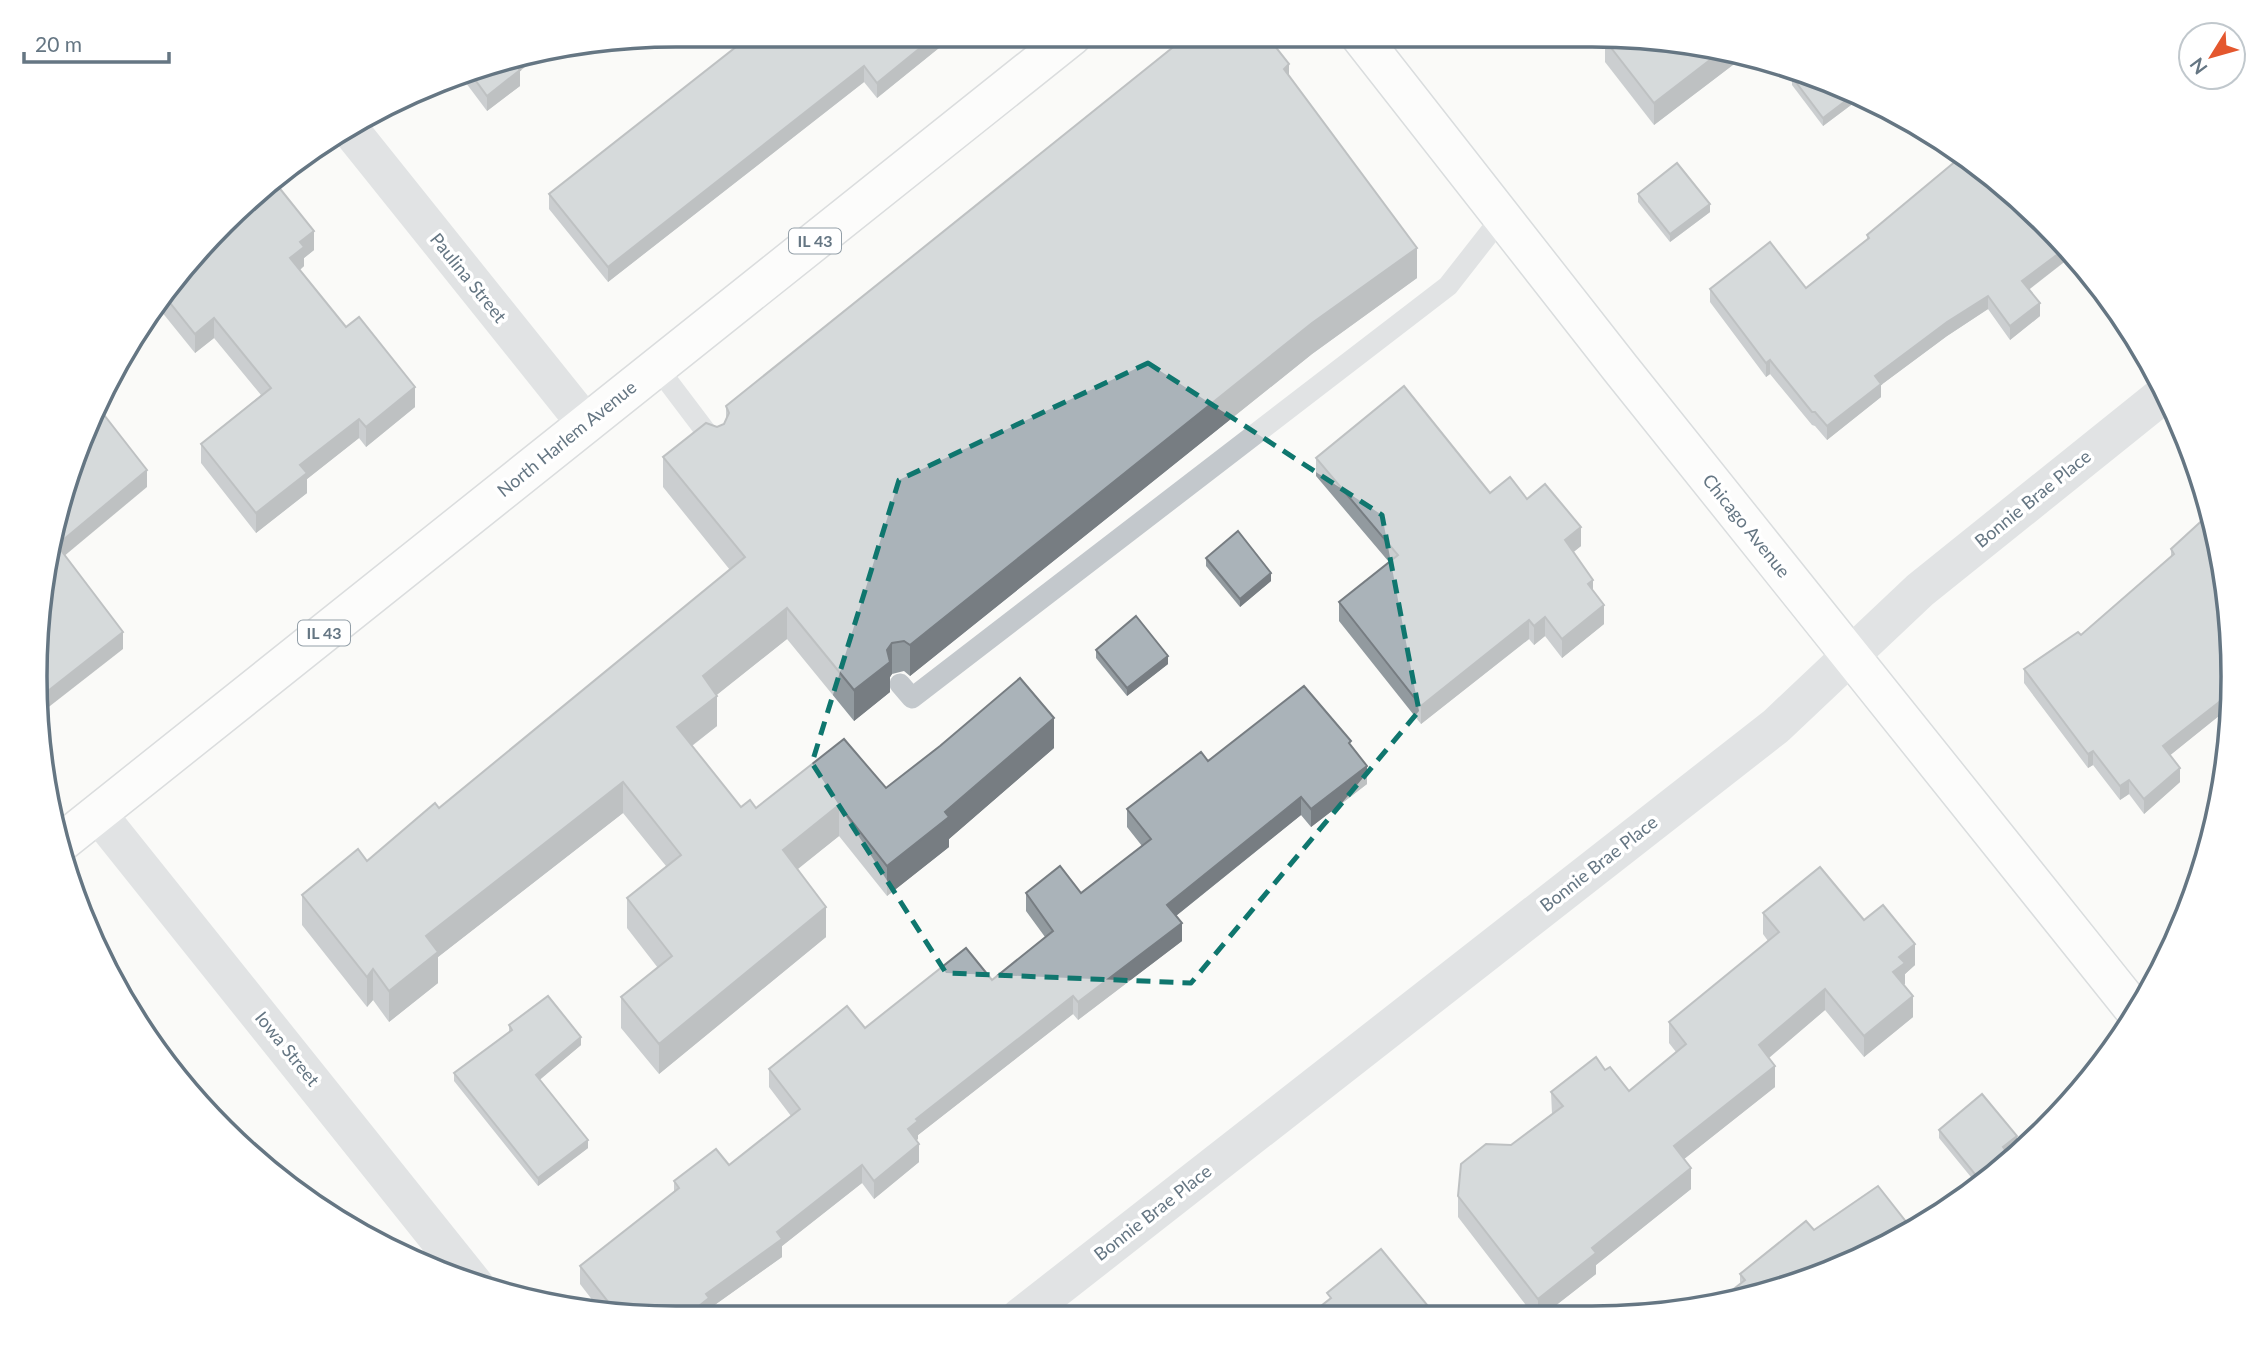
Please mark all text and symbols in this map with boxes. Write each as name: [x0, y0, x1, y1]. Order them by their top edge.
scale bar: [24, 21, 170, 65]
north arrow: [2177, 21, 2247, 91]
text: 20 m: [35, 31, 82, 56]
text: N: [2184, 54, 2212, 79]
street label: Paulina Street: [426, 228, 512, 327]
road number: IL 43: [789, 229, 841, 254]
street label: North Harlem Avenue: [492, 375, 640, 501]
street label: Bonnie Brae Place: [1970, 445, 2095, 552]
street label: Chicago Avenue: [1698, 469, 1795, 582]
road number: IL 43: [298, 620, 350, 646]
street label: Bonnie Brae Place: [1535, 811, 1662, 916]
street label: Iowa Street: [251, 1007, 325, 1091]
street label: Bonnie Brae Place: [1089, 1160, 1216, 1265]

